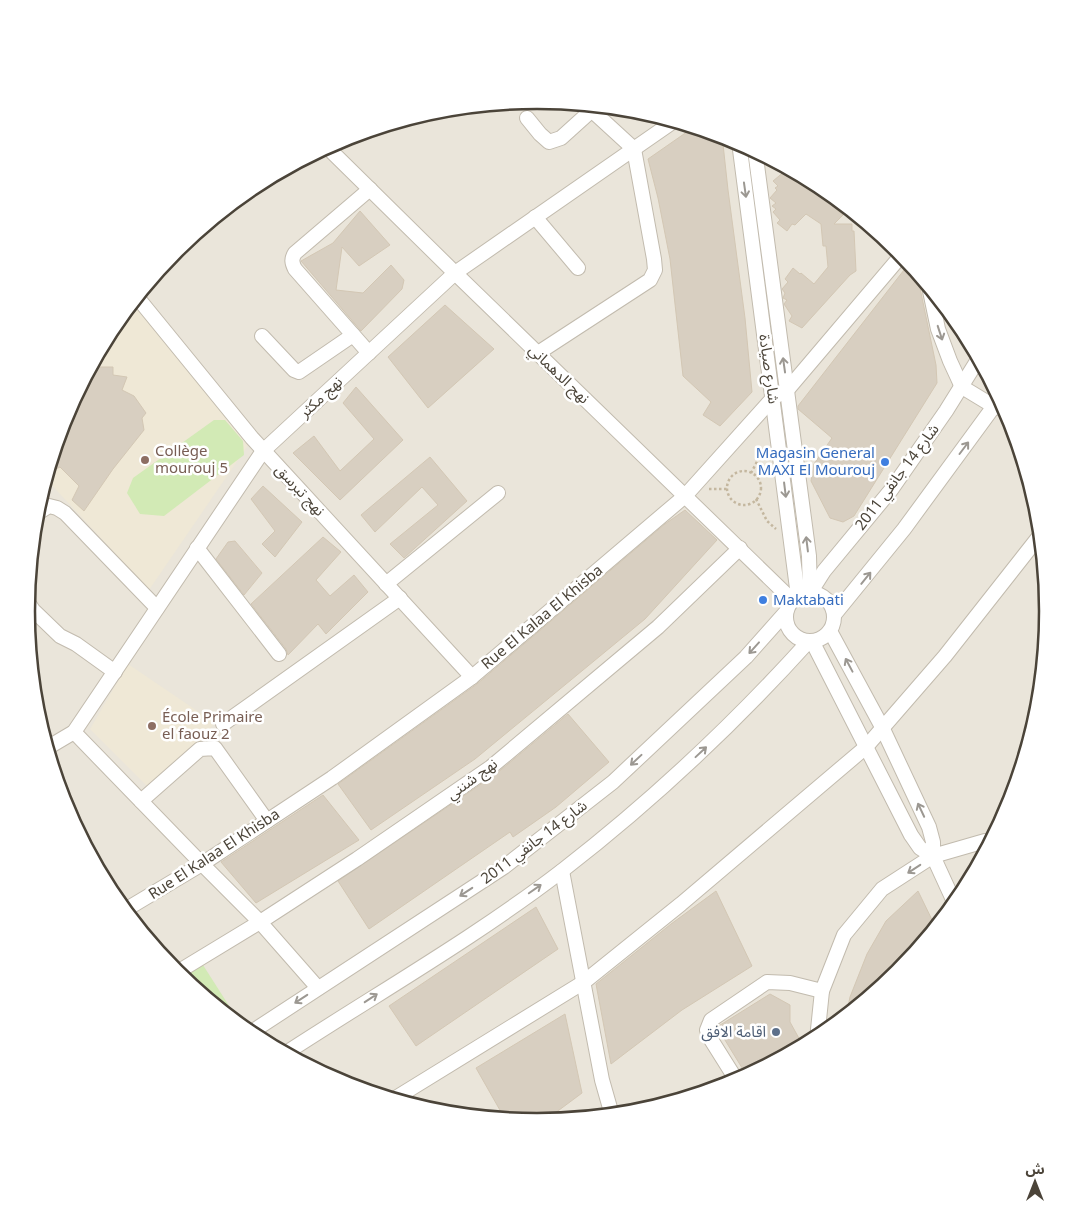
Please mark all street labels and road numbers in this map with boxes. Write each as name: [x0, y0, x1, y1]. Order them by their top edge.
street label: شارع صيادة: [752, 333, 785, 406]
street label: نهج الدهماني: [523, 339, 594, 410]
street label: نهج مكثر: [294, 371, 348, 424]
street label: شارع 14 جانفي 2011: [850, 419, 945, 535]
street label: نهج تبرسق: [269, 459, 330, 522]
street label: Rue El Kalaa El Khisba: [476, 559, 606, 673]
street label: نهج شنني: [442, 753, 503, 806]
street label: شارع 14 جانفي 2011: [476, 795, 593, 890]
street label: Rue El Kalaa El Khisba: [144, 803, 283, 903]

